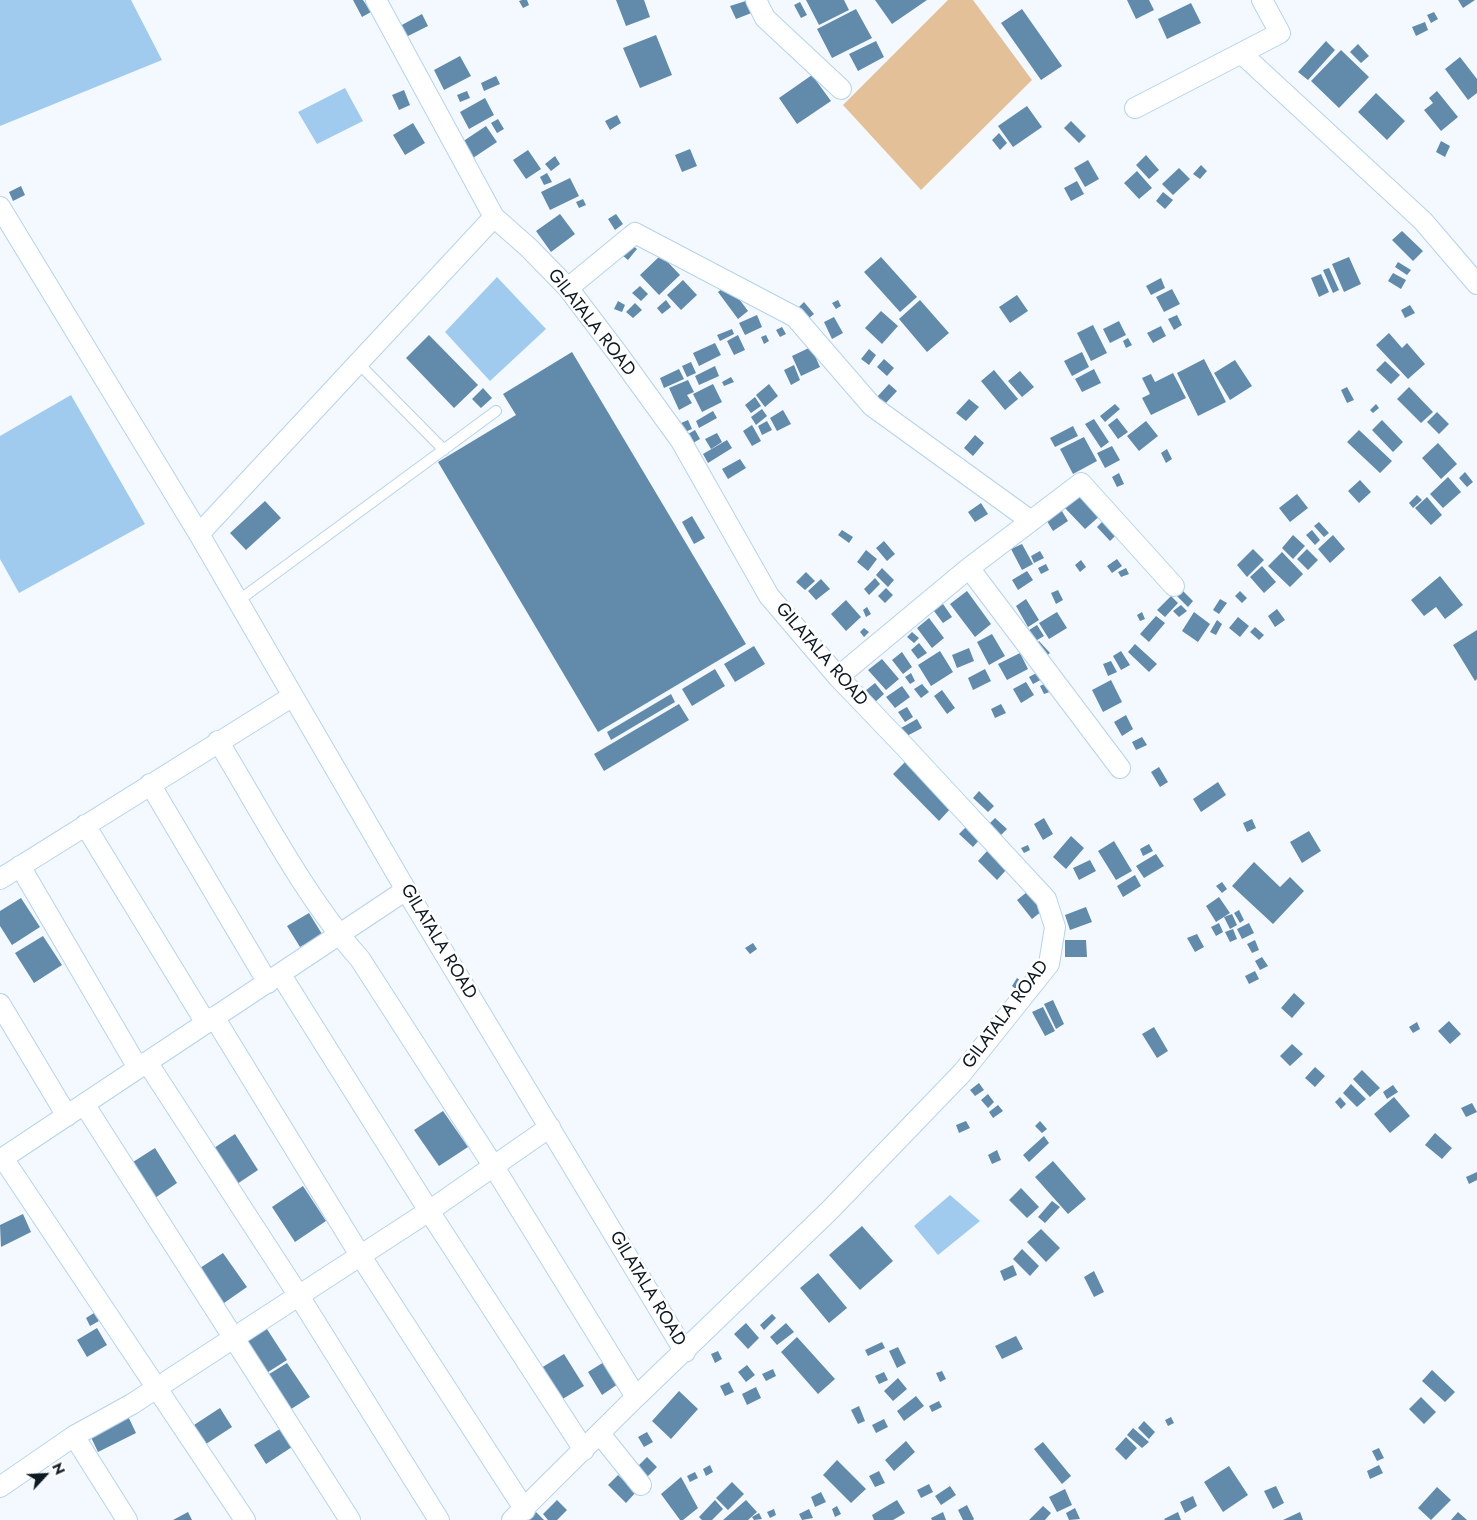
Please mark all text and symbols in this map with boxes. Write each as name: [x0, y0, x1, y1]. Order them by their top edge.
street label: GILATALA ROAD: [543, 265, 639, 381]
street label: GILATALA ROAD: [770, 599, 872, 711]
street label: GILATALA ROAD: [395, 881, 481, 1003]
street label: GILATALA ROAD: [958, 957, 1054, 1073]
street label: GILATALA ROAD: [604, 1228, 690, 1350]
north arrow: [20, 1450, 70, 1500]
text: N: [47, 1459, 70, 1478]

